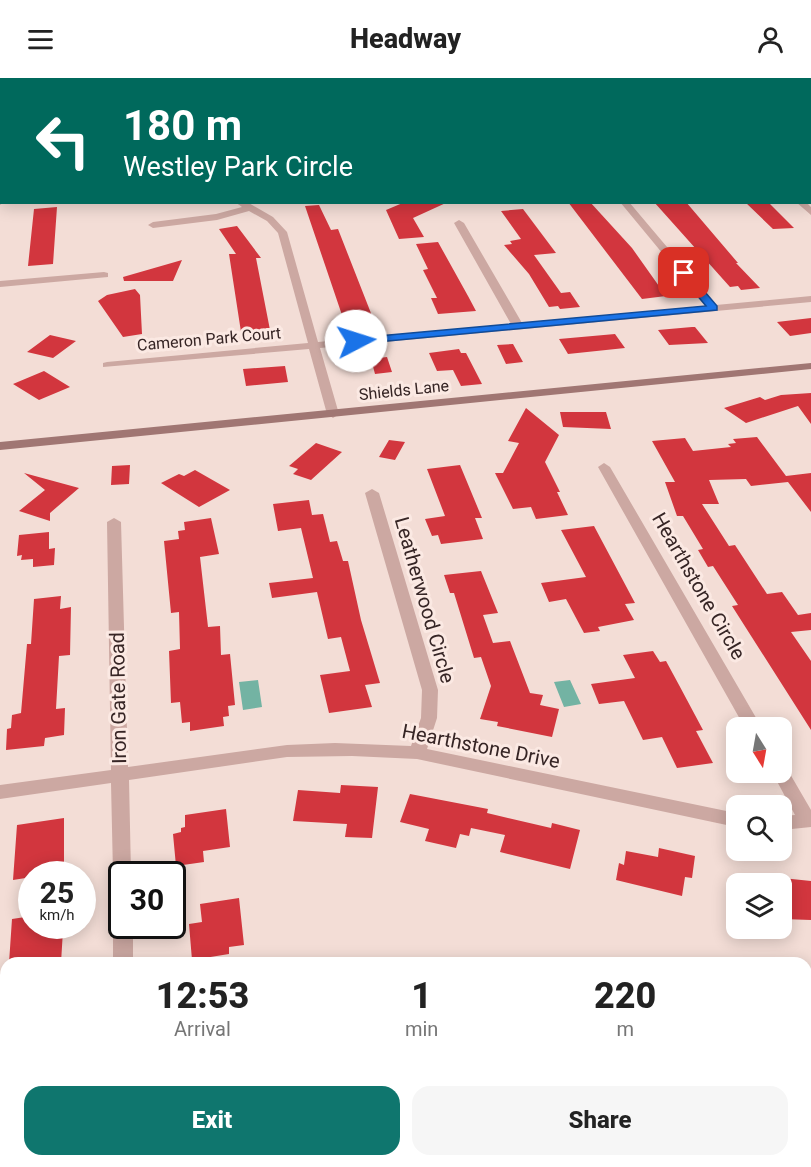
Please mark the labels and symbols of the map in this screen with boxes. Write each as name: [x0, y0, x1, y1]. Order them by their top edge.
pin: [658, 247, 709, 298]
position arrow: [324, 309, 388, 373]
street label: Cameron Park Court: [136, 323, 282, 355]
street label: Shields Lane: [358, 376, 450, 404]
street label: Hearthstone Circle: [647, 508, 751, 664]
street label: Leatherwood Circle: [390, 514, 460, 686]
street label: Iron Gate Road: [105, 632, 131, 764]
north arrow: [726, 717, 792, 783]
street label: Hearthstone Drive: [400, 719, 562, 773]
speed limit sign: 30: [108, 861, 186, 939]

